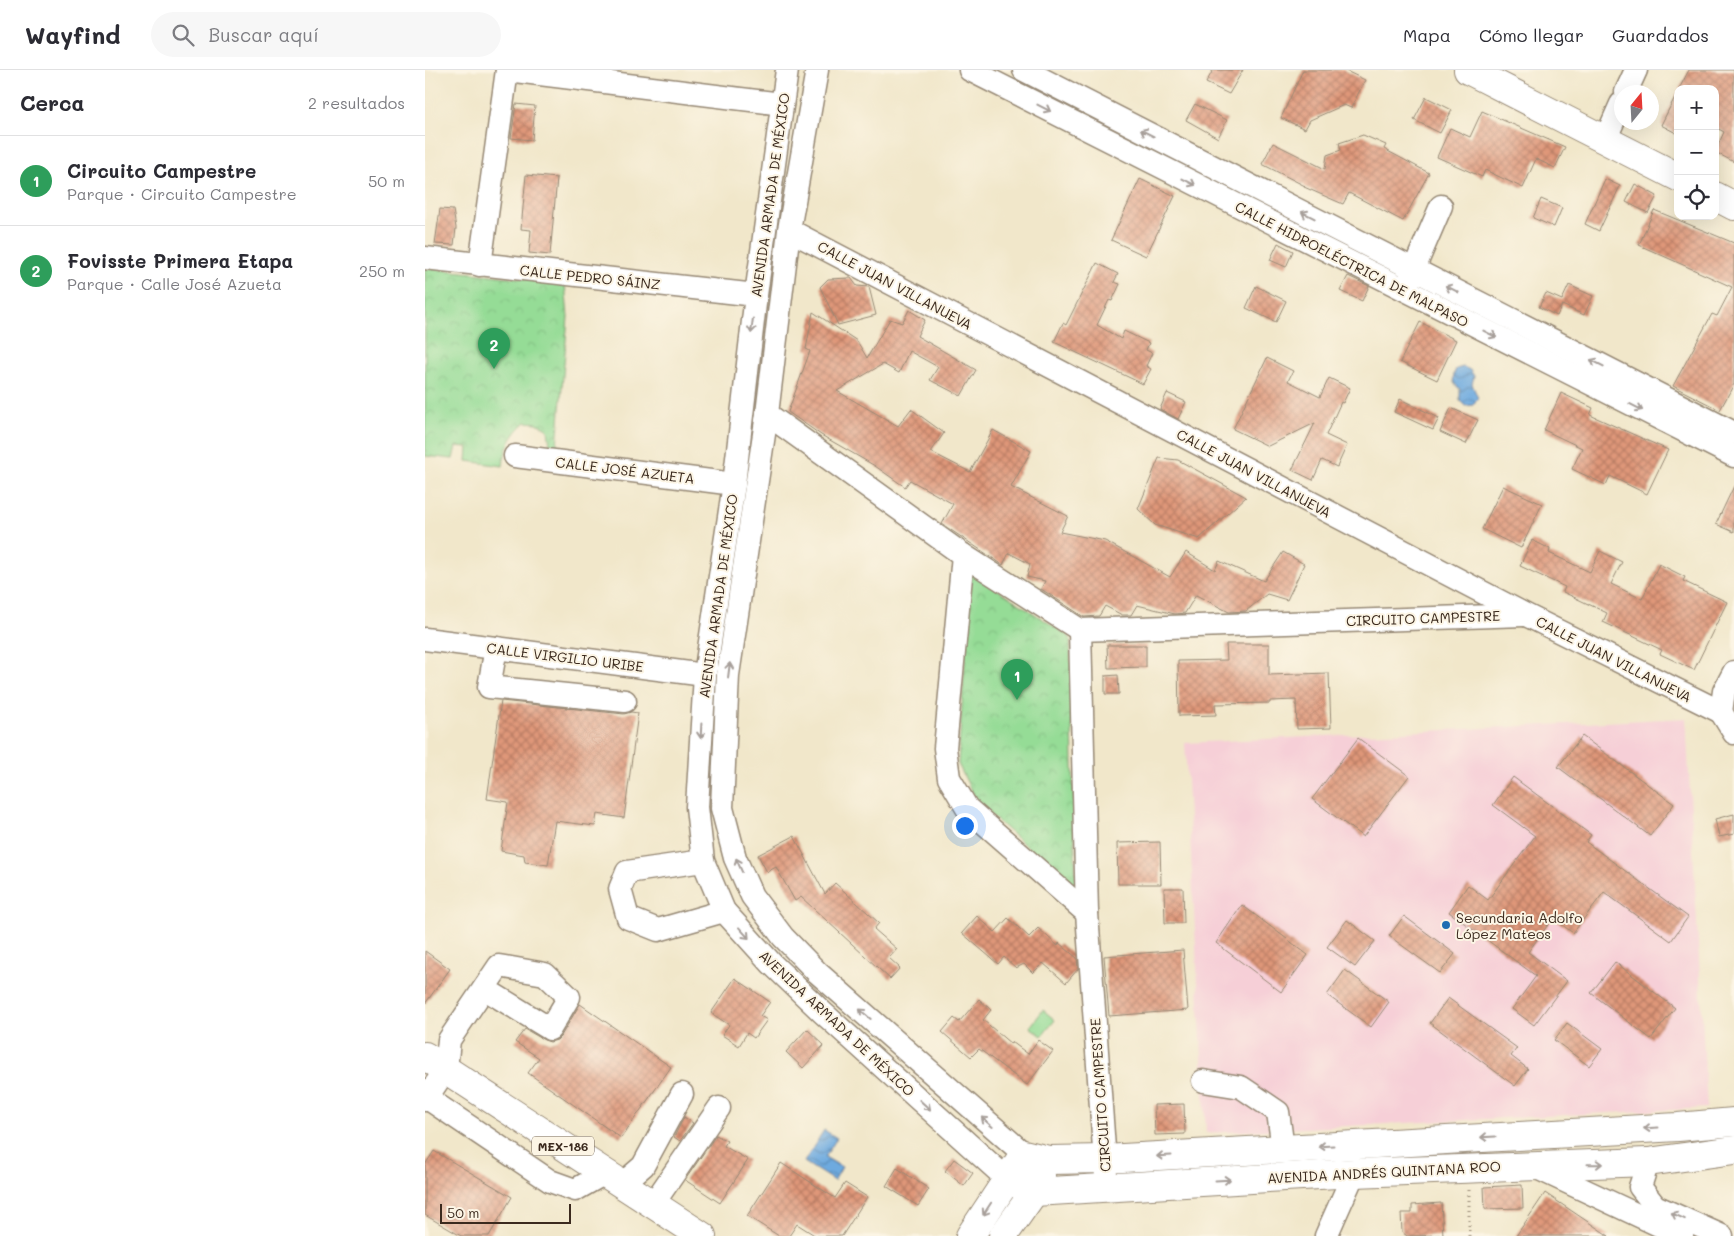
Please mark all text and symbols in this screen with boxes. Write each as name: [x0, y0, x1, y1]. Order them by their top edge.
search box: [151, 12, 501, 57]
text: Wayfind: [25, 19, 121, 50]
icon: search: [169, 21, 197, 49]
text: Buscar aquí: [209, 22, 319, 47]
text: Mapa: [1403, 23, 1451, 47]
text: Cómo llegar: [1479, 23, 1584, 47]
text: Guardados: [1612, 23, 1709, 47]
north arrow: [1614, 85, 1659, 130]
map controls: [1674, 85, 1719, 220]
button: +: [1674, 85, 1719, 130]
text: Cerca: [20, 89, 85, 116]
text: 2 resultados: [308, 92, 405, 113]
street label: AVENIDA ARMADA DE MÉXICO: [746, 92, 794, 298]
one-way arrow: [1037, 103, 1052, 113]
one-way arrow: [1140, 128, 1155, 137]
button: −: [1674, 130, 1719, 175]
text: Circuito Campestre: [67, 158, 256, 183]
text: 1: [32, 170, 40, 191]
text: 50 m: [368, 170, 405, 191]
button: locate: [1674, 175, 1719, 220]
one-way arrow: [1181, 178, 1196, 187]
text: Parque · Circuito Campestre: [67, 183, 297, 204]
street label: CALLE HIDROELÉCTRICA DE MALPASO: [1232, 197, 1472, 331]
one-way arrow: [1300, 210, 1315, 220]
street label: CALLE JUAN VILLANUEVA: [814, 236, 976, 334]
text: Fovisste Primera Etapa: [67, 248, 293, 273]
text: 2: [32, 260, 40, 281]
text: 250 m: [359, 260, 405, 281]
street label: CALLE PEDRO SÁINZ: [519, 260, 661, 294]
text: Parque · Calle José Azueta: [67, 273, 282, 294]
one-way arrow: [1445, 284, 1460, 294]
one-way arrow: [747, 318, 757, 334]
pin: 2: [478, 328, 510, 369]
one-way arrow: [1483, 329, 1498, 339]
one-way arrow: [1590, 358, 1605, 367]
one-way arrow: [1628, 402, 1643, 412]
street label: CALLE JUAN VILLANUEVA: [1173, 424, 1335, 522]
street label: CALLE JOSÉ AZUETA: [554, 452, 696, 488]
street label: AVENIDA ARMADA DE MÉXICO: [694, 493, 742, 699]
street label: CIRCUITO CAMPESTRE: [1346, 606, 1500, 630]
street label: CALLE JUAN VILLANUEVA: [1533, 611, 1695, 707]
street label: CALLE VIRGILIO URIBE: [486, 638, 644, 676]
pin: 1: [1001, 659, 1033, 700]
one-way arrow: [724, 663, 734, 679]
one-way arrow: [697, 722, 706, 738]
your location: [952, 813, 978, 839]
one-way arrow: [733, 858, 743, 873]
place label: Secundaria Adolfo López Mateos: [1456, 908, 1582, 943]
marker: Secundaria Adolfo López Mateos: [1440, 919, 1452, 931]
one-way arrow: [738, 927, 750, 940]
street label: AVENIDA ARMADA DE MÉXICO: [755, 946, 919, 1100]
one-way arrow: [859, 1008, 872, 1020]
street label: CIRCUITO CAMPESTRE: [1085, 1018, 1115, 1172]
one-way arrow: [919, 1100, 932, 1111]
one-way arrow: [981, 1116, 994, 1127]
one-way arrow: [1643, 1124, 1659, 1133]
one-way arrow: [1481, 1133, 1497, 1142]
road number: MEX-186: [532, 1136, 594, 1156]
one-way arrow: [1318, 1142, 1334, 1151]
one-way arrow: [1156, 1151, 1172, 1160]
street label: AVENIDA ANDRÉS QUINTANA ROO: [1267, 1156, 1501, 1188]
one-way arrow: [1587, 1159, 1603, 1168]
one-way arrow: [1215, 1176, 1231, 1185]
scale bar: [440, 1201, 571, 1224]
one-way arrow: [982, 1202, 992, 1216]
text: 50 m: [447, 1203, 479, 1222]
one-way arrow: [1671, 1210, 1686, 1220]

